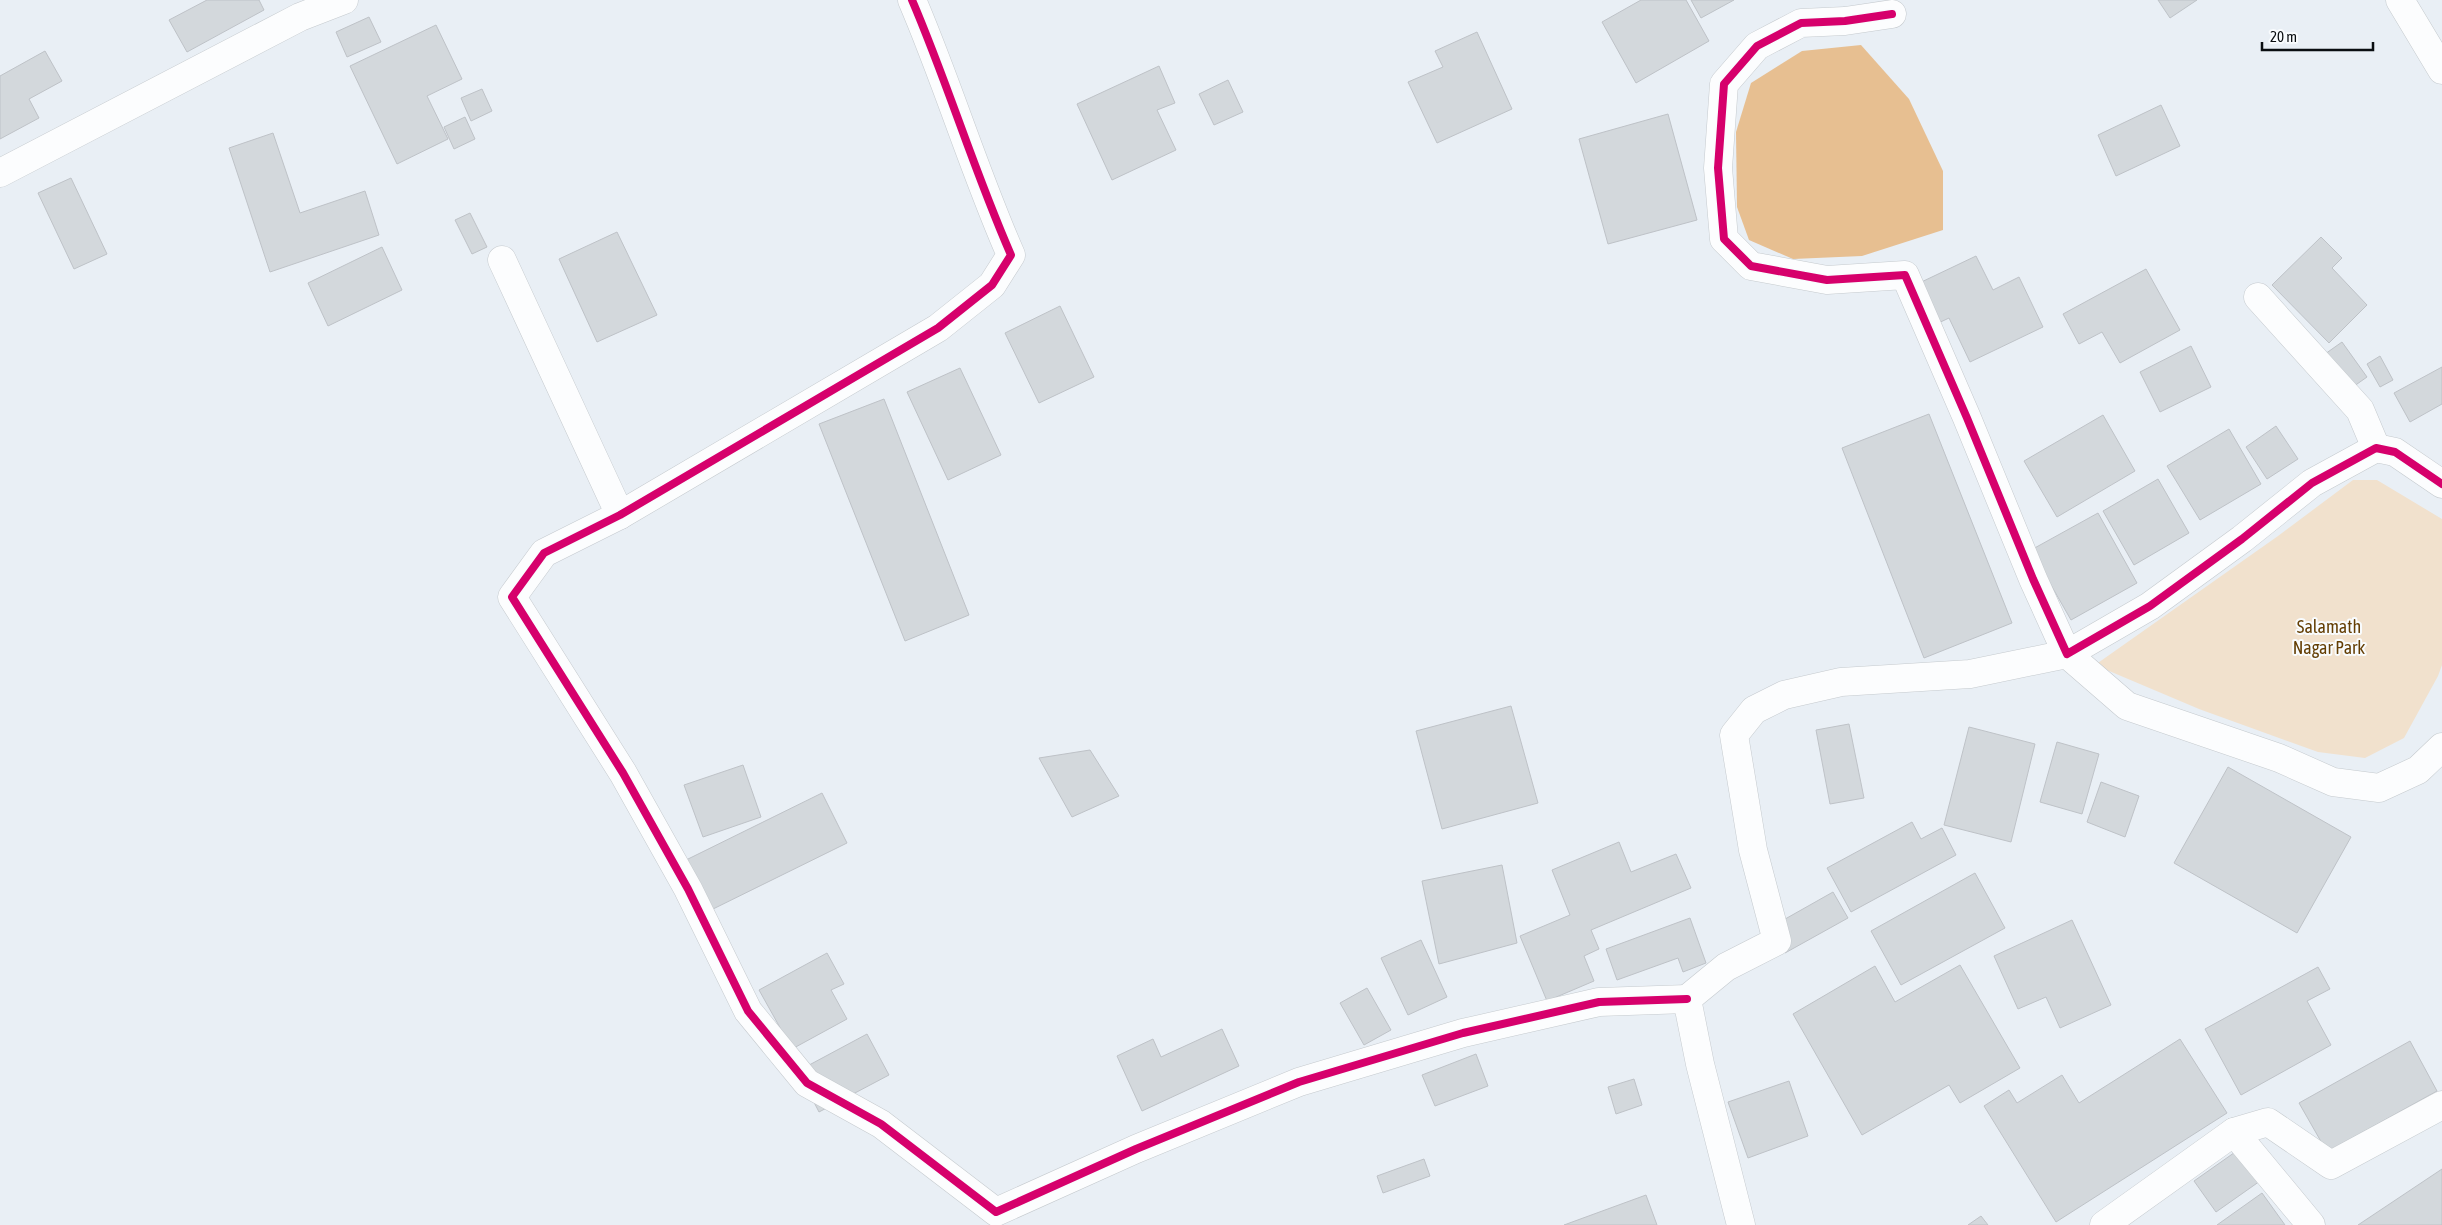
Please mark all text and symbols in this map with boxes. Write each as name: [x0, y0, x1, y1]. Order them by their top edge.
scale bar: [2262, 20, 2373, 52]
text: 20 m: [2270, 28, 2297, 45]
park label: Salamath Nagar Park: [2293, 616, 2365, 658]

